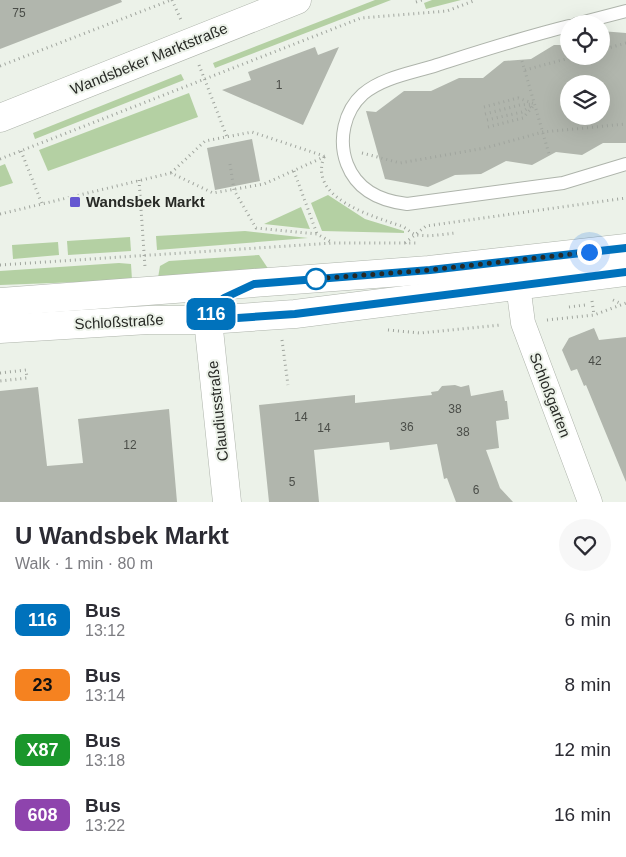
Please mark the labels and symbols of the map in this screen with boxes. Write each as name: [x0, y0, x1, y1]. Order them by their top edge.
house number: 75: [12, 6, 26, 20]
street label: Wandsbeker Marktstraße: [68, 19, 230, 98]
house number: 1: [276, 78, 283, 92]
place label: Wandsbek Markt: [86, 193, 205, 210]
marker: Wandsbek Markt: [68, 195, 82, 209]
your location: [577, 240, 602, 265]
unlabelled marker: [305, 268, 327, 290]
line badge: 116: [182, 298, 240, 330]
street label: Schloßstraße: [74, 311, 164, 332]
street label: Schloßgarten: [527, 350, 574, 440]
house number: 42: [588, 354, 602, 368]
street label: Claudiusstraße: [204, 360, 231, 462]
house number: 38: [448, 402, 462, 416]
house number: 14: [294, 410, 308, 424]
house number: 36: [400, 420, 414, 434]
house number: 14: [317, 421, 331, 435]
house number: 38: [456, 425, 470, 439]
house number: 12: [123, 438, 137, 452]
house number: 5: [289, 475, 296, 489]
house number: 6: [473, 483, 480, 497]

